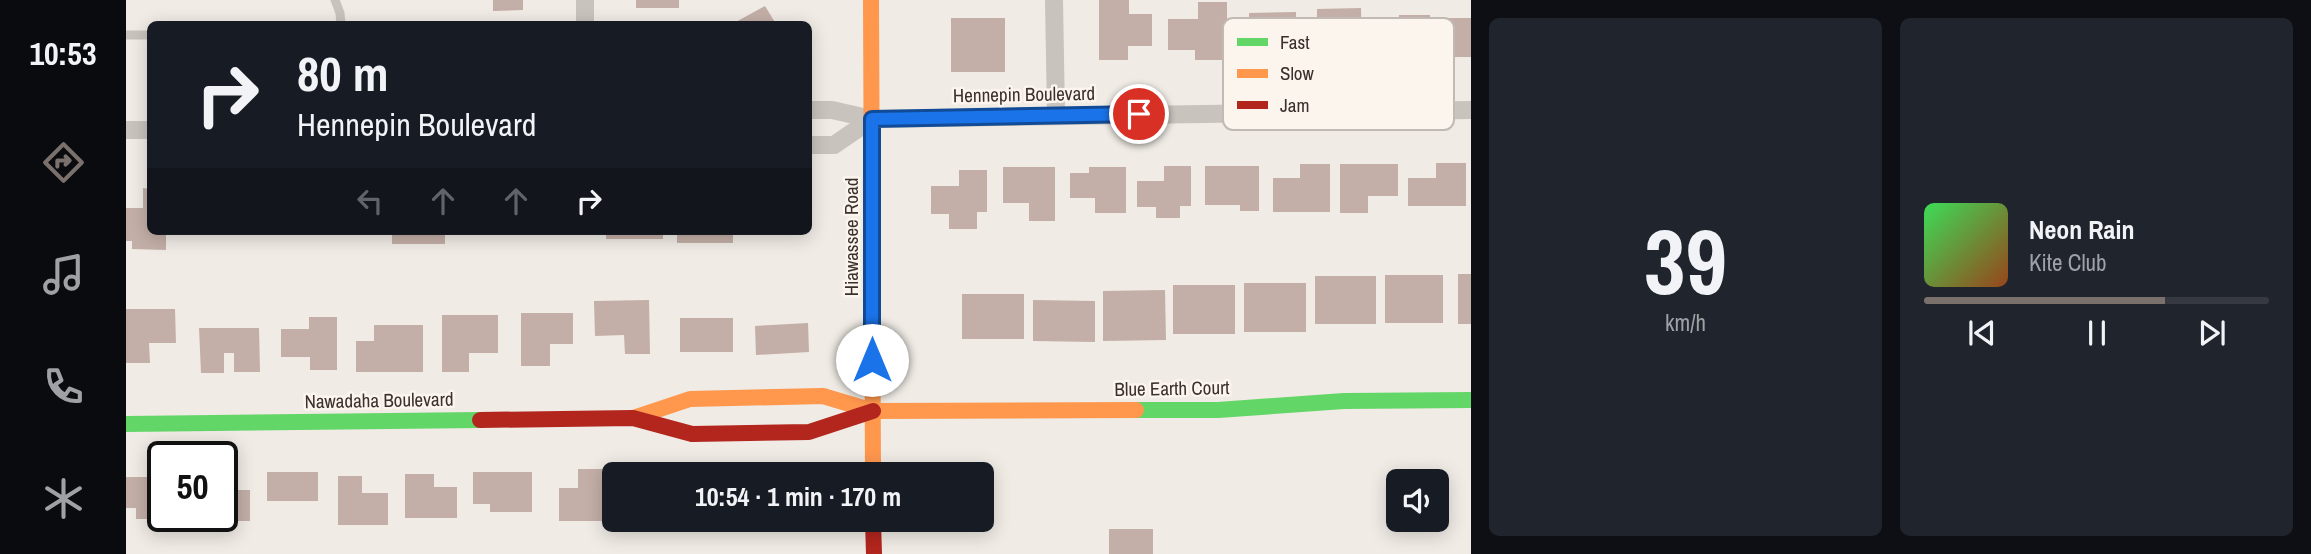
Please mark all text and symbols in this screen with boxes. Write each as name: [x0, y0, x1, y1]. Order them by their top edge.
legend: [1223, 18, 1454, 130]
text: Fast: [1280, 29, 1310, 55]
text: 10:53: [29, 32, 97, 75]
text: 80 m: [297, 40, 389, 106]
icon: right: [182, 49, 273, 140]
text: Slow: [1280, 60, 1315, 86]
street label: Hennepin Boulevard: [953, 80, 1095, 108]
pin: [1109, 84, 1169, 144]
text: Jam: [1280, 92, 1309, 118]
icon: arrive: [1120, 95, 1158, 133]
text: Hennepin Boulevard: [297, 103, 536, 146]
icon: directions: [39, 138, 88, 187]
street label: Hiawassee Road: [838, 178, 864, 296]
icon: left: [351, 182, 389, 220]
icon: ahead: [424, 182, 462, 220]
icon: ahead: [497, 182, 535, 220]
icon: right: [570, 182, 608, 220]
text: 39: [1644, 200, 1727, 322]
text: Neon Rain: [2029, 212, 2134, 247]
text: Kite Club: [2029, 247, 2107, 278]
icon: music: [39, 250, 88, 299]
text: km/h: [1665, 307, 1706, 338]
icon: previous: [1963, 314, 2001, 352]
icon: pause: [2078, 314, 2116, 352]
icon: next: [2193, 314, 2231, 352]
position arrow: [835, 323, 909, 397]
icon: phone: [39, 362, 88, 411]
street label: Blue Earth Court: [1114, 374, 1230, 402]
street label: Nawadaha Boulevard: [304, 386, 454, 414]
speed limit sign: 50: [147, 441, 238, 532]
map controls: [1386, 469, 1449, 532]
button: sound: [1386, 469, 1449, 532]
icon: climate: [39, 474, 88, 523]
text: 10:54 · 1 min · 170 m: [695, 479, 901, 514]

